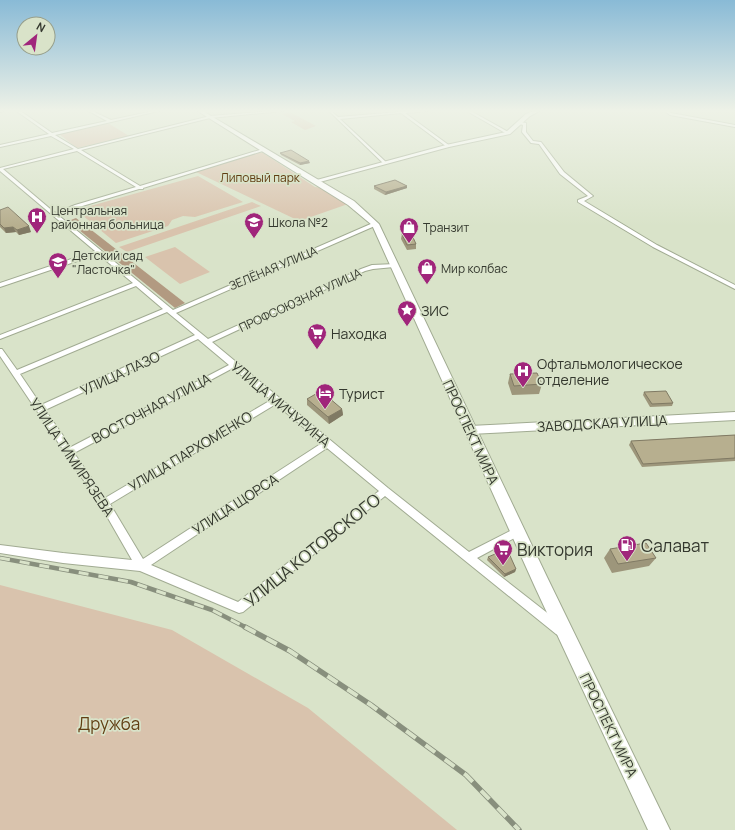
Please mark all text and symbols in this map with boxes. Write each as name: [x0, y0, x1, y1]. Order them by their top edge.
north arrow: [16, 16, 56, 56]
text: N: [34, 18, 48, 35]
park label: Липовый парк: [220, 169, 301, 186]
place label: Центральная районная больница: [51, 202, 164, 233]
hospital icon: Центральная районная больница: [26, 206, 48, 234]
school or university icon: Школа №2: [243, 211, 265, 239]
place label: Школа №2: [268, 214, 328, 231]
shop icon: Транзит: [398, 216, 420, 244]
place label: Транзит: [423, 219, 469, 236]
street label: ЗЕЛЁНАЯ УЛИЦА: [226, 242, 320, 294]
place label: Детский сад "Ласточка": [72, 247, 143, 278]
school or university icon: Детский сад "Ласточка": [47, 251, 69, 279]
shop icon: Мир колбас: [416, 257, 438, 285]
place label: Мир колбас: [441, 260, 508, 277]
street label: ПРОФСОЮЗНАЯ УЛИЦА: [236, 264, 364, 336]
place icon: ЗИС: [396, 299, 418, 327]
place label: ЗИС: [421, 301, 449, 320]
supermarket icon: Находка: [306, 322, 328, 350]
place label: Находка: [331, 324, 387, 343]
street label: УЛИЦА ЛАЗО: [77, 346, 163, 400]
place label: Офтальмологическое отделение: [537, 354, 683, 389]
street label: УЛИЦА МИЧУРИНА: [227, 357, 335, 451]
hospital icon: Офтальмологическое отделение: [512, 360, 534, 388]
street label: ВОСТОЧНАЯ УЛИЦА: [88, 368, 214, 447]
street label: ПРОСПЕКТ МИРА: [438, 377, 504, 488]
hotel icon: Турист: [314, 382, 336, 410]
place label: Турист: [339, 384, 385, 403]
street label: УЛИЦА ТИМИРЯЗЕВА: [25, 394, 119, 520]
street label: УЛИЦА ПАРХОМЕНКО: [125, 406, 255, 496]
street label: ЗАВОДСКАЯ УЛИЦА: [536, 410, 668, 436]
street label: УЛИЦА ЩОРСА: [188, 469, 282, 539]
street label: УЛИЦА КОТОВСКОГО: [239, 488, 385, 612]
fuel station icon: Салават: [616, 534, 638, 562]
place label: Салават: [641, 534, 709, 557]
supermarket icon: Виктория: [492, 538, 514, 566]
place label: Виктория: [517, 538, 593, 561]
street label: ПРОСПЕКТ МИРА: [576, 670, 642, 780]
park label: Дружба: [78, 712, 140, 735]

